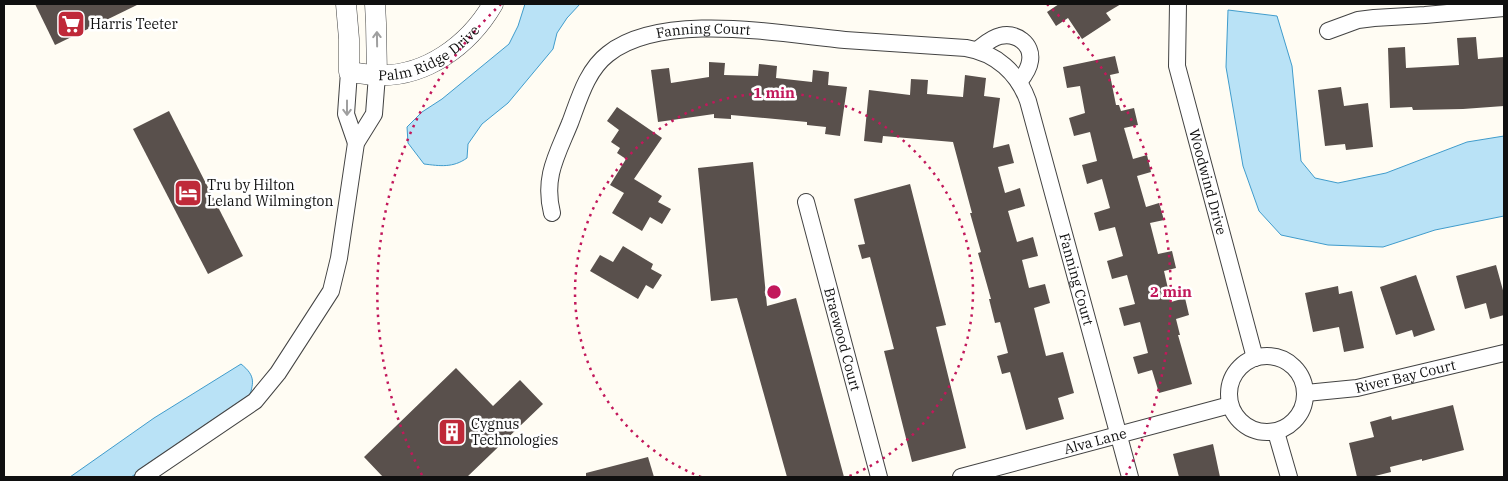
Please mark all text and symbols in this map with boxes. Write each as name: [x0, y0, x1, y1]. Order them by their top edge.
supermarket icon: Harris Teeter: [56, 9, 86, 39]
place label: Harris Teeter: [90, 15, 179, 33]
street label: Fanning Court: [654, 19, 751, 42]
street label: Palm Ridge Drive: [378, 21, 483, 84]
one-way arrow: [372, 32, 382, 48]
text: 1 min: [753, 83, 795, 102]
one-way arrow: [342, 100, 352, 116]
street label: Woodwind Drive: [1185, 127, 1231, 237]
place label: Tru by Hilton Leland Wilmington: [207, 176, 333, 210]
hotel icon: Tru by Hilton Leland Wilmington: [173, 178, 203, 208]
street label: Fanning Court: [1055, 231, 1097, 328]
text: 2 min: [1150, 282, 1192, 301]
centre of rings: [765, 283, 783, 301]
street label: Braewood Court: [820, 286, 865, 393]
street label: River Bay Court: [1353, 356, 1457, 397]
place label: Cygnus Technologies: [471, 415, 558, 449]
building icon: Cygnus Technologies: [437, 417, 467, 447]
street label: Alva Lane: [1062, 424, 1129, 458]

